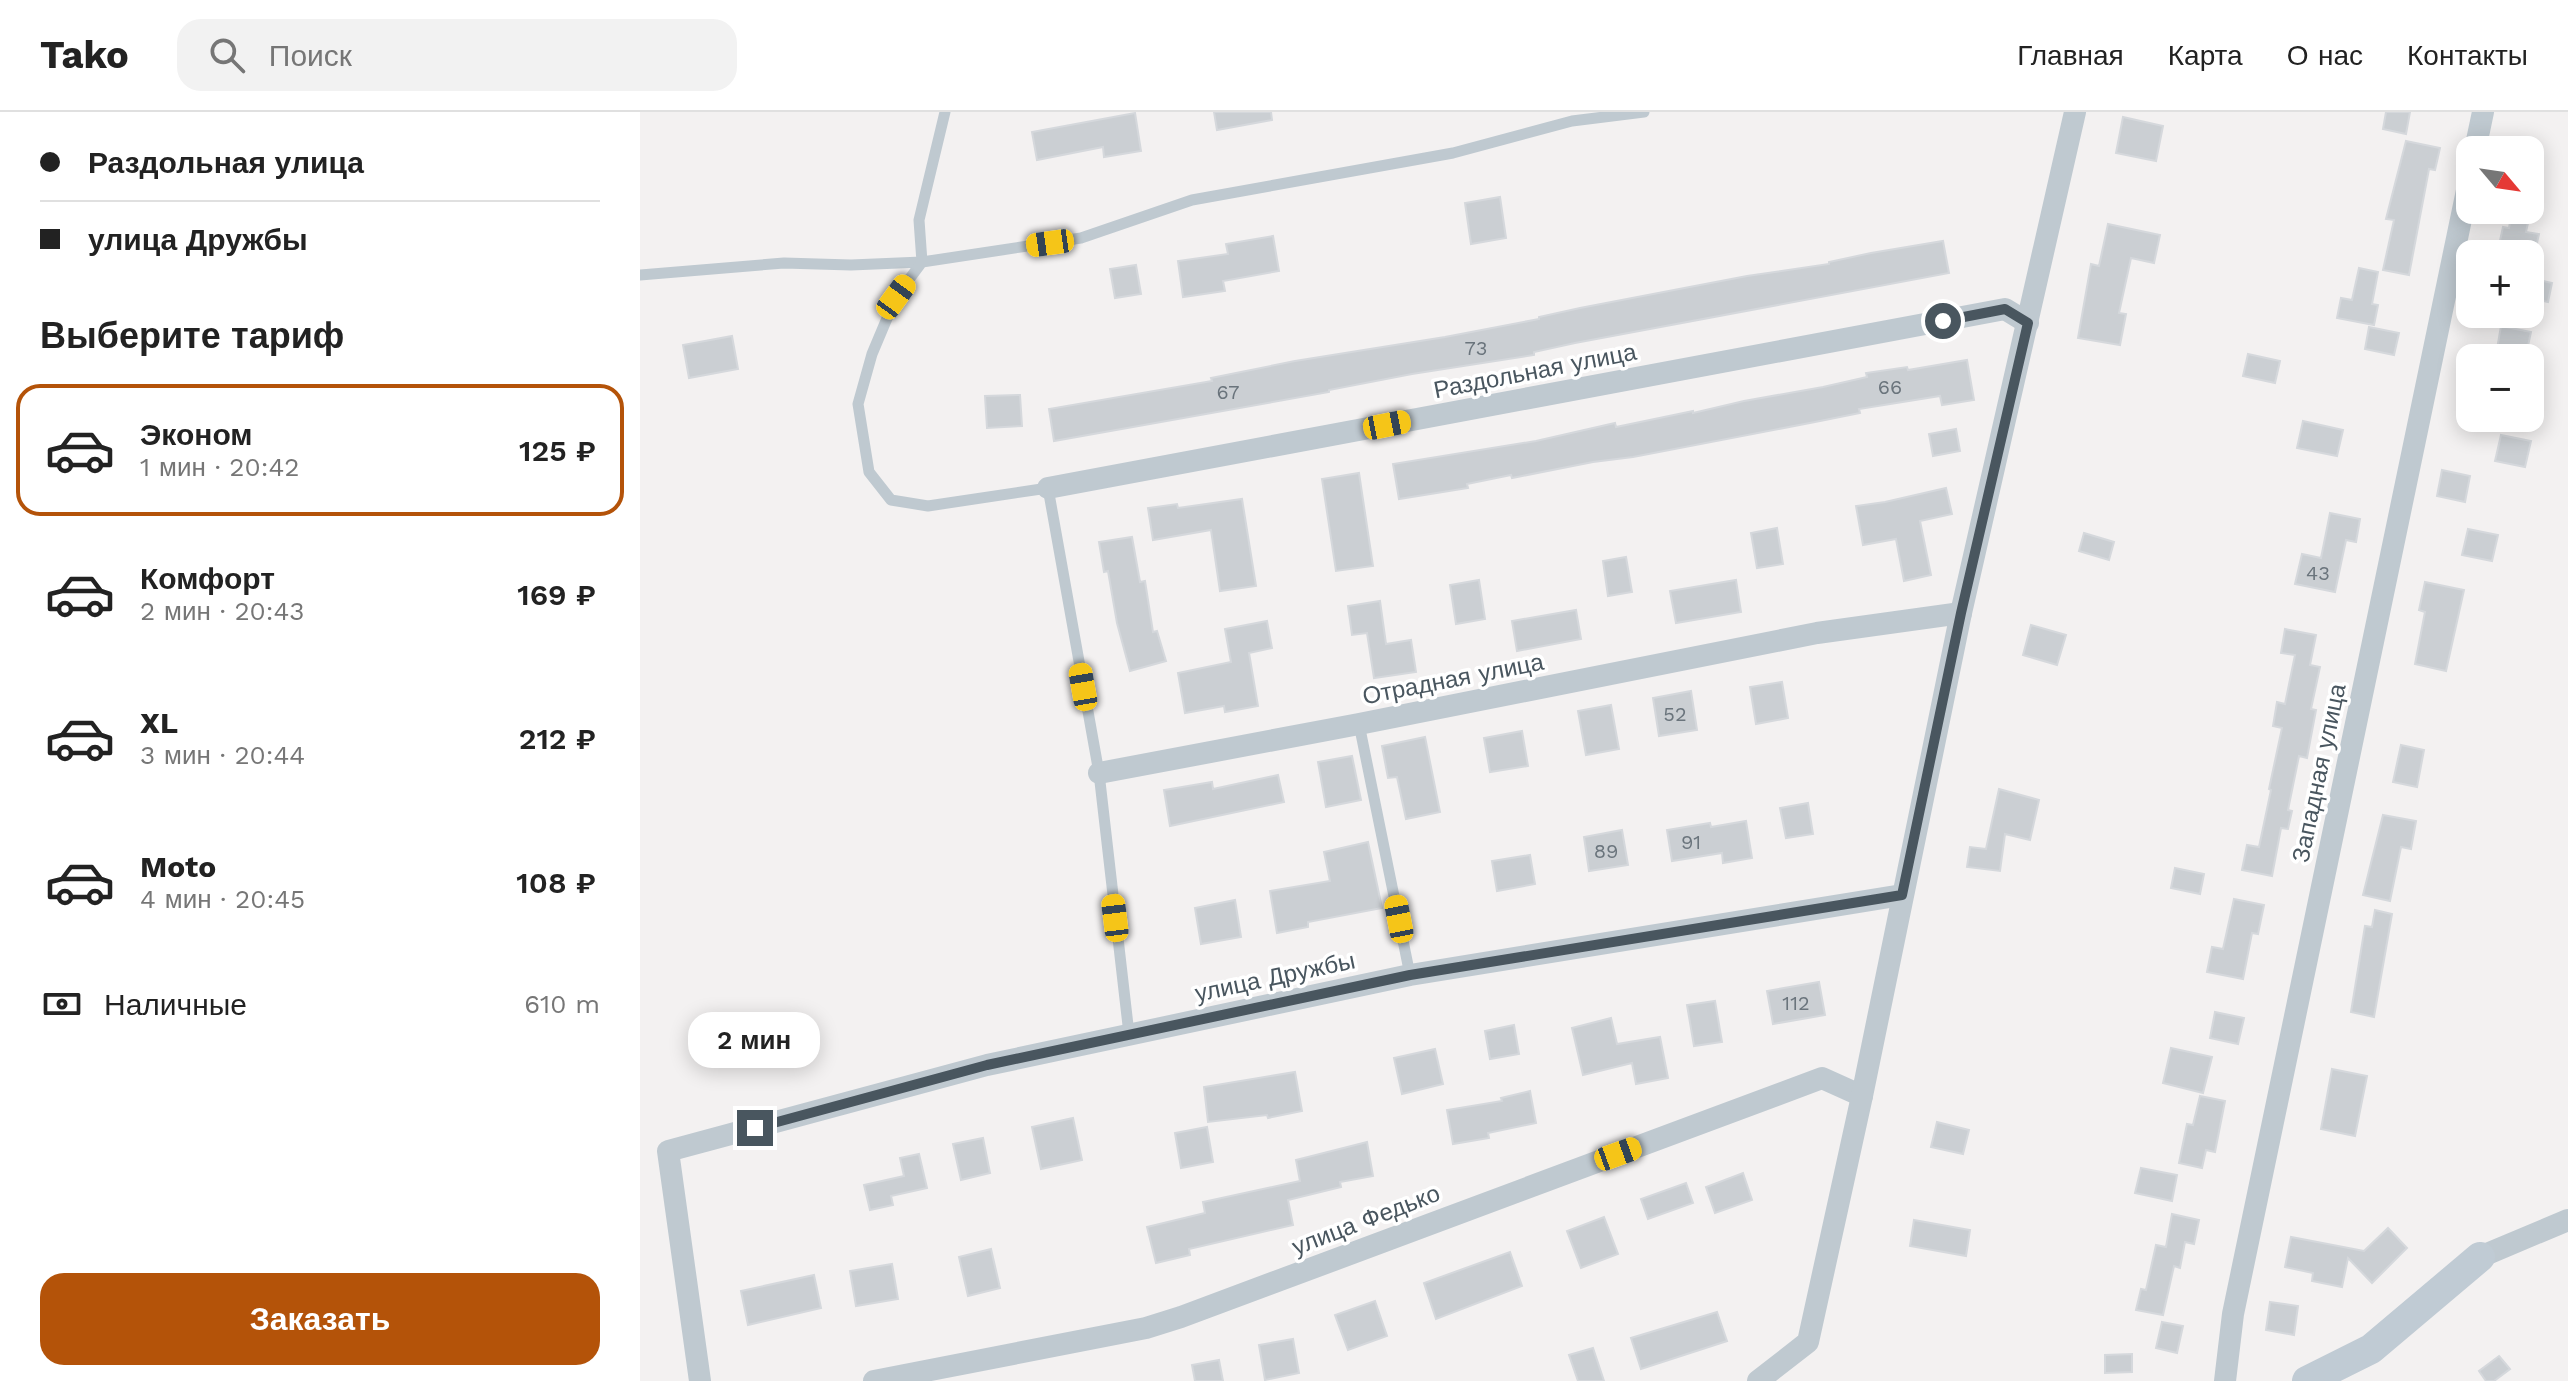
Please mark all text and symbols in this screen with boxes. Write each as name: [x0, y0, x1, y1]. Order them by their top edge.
search box: [177, 19, 737, 91]
text: Tako: [40, 33, 129, 77]
icon: search: [205, 33, 249, 77]
text: Поиск: [269, 38, 352, 73]
text: Главная: [2017, 39, 2124, 72]
text: Карта: [2168, 39, 2243, 72]
text: О нас: [2287, 39, 2363, 72]
text: Контакты: [2407, 39, 2528, 72]
north arrow: [2456, 136, 2544, 224]
map controls: [2456, 136, 2544, 432]
text: Раздольная улица: [88, 145, 364, 180]
text: улица Дружбы: [88, 222, 308, 257]
car: [1025, 228, 1075, 258]
button: +: [2456, 240, 2544, 328]
car: [872, 271, 920, 323]
route start: [1925, 303, 1961, 339]
text: Выберите тариф: [40, 315, 344, 357]
house number: 73: [1465, 336, 1487, 360]
street label: Раздольная улица: [1431, 337, 1639, 404]
button: −: [2456, 344, 2544, 432]
house number: 66: [1878, 375, 1902, 399]
house number: 67: [1216, 380, 1240, 404]
car: [1361, 409, 1413, 441]
icon: car: [44, 414, 116, 486]
text: Эконом: [140, 417, 253, 452]
text: 125 ₽: [519, 433, 596, 468]
text: 1 мин · 20:42: [140, 452, 299, 482]
icon: car: [44, 558, 116, 630]
text: Комфорт: [140, 561, 275, 596]
house number: 43: [2306, 561, 2330, 585]
text: 169 ₽: [517, 577, 596, 612]
text: 2 мин · 20:43: [140, 596, 304, 626]
street label: Отрадная улица: [1360, 648, 1547, 710]
car: [1067, 661, 1099, 713]
street label: Западная улица: [2286, 680, 2352, 865]
icon: car: [44, 702, 116, 774]
house number: 52: [1663, 702, 1687, 726]
text: XL: [140, 705, 178, 740]
text: 212 ₽: [519, 721, 596, 756]
text: 3 мин · 20:44: [140, 740, 305, 770]
house number: 91: [1681, 830, 1701, 854]
house number: 89: [1594, 839, 1618, 863]
icon: car: [44, 846, 116, 918]
text: Moto: [140, 849, 216, 884]
text: 108 ₽: [516, 865, 596, 900]
text: 4 мин · 20:45: [140, 884, 305, 914]
car: [1100, 893, 1130, 943]
car: [1383, 893, 1415, 945]
street label: улица Дружбы: [1192, 946, 1358, 1008]
icon: cash: [40, 982, 84, 1026]
text: Наличные: [104, 987, 247, 1022]
text: 610 m: [524, 989, 600, 1019]
house number: 112: [1782, 991, 1810, 1015]
callout: 2 мин: [689, 1012, 821, 1068]
text: 2 мин: [717, 1025, 791, 1055]
route end: [737, 1110, 773, 1146]
car: [1591, 1135, 1645, 1173]
street label: улица Федько: [1288, 1179, 1444, 1261]
button: Заказать: [40, 1273, 600, 1365]

